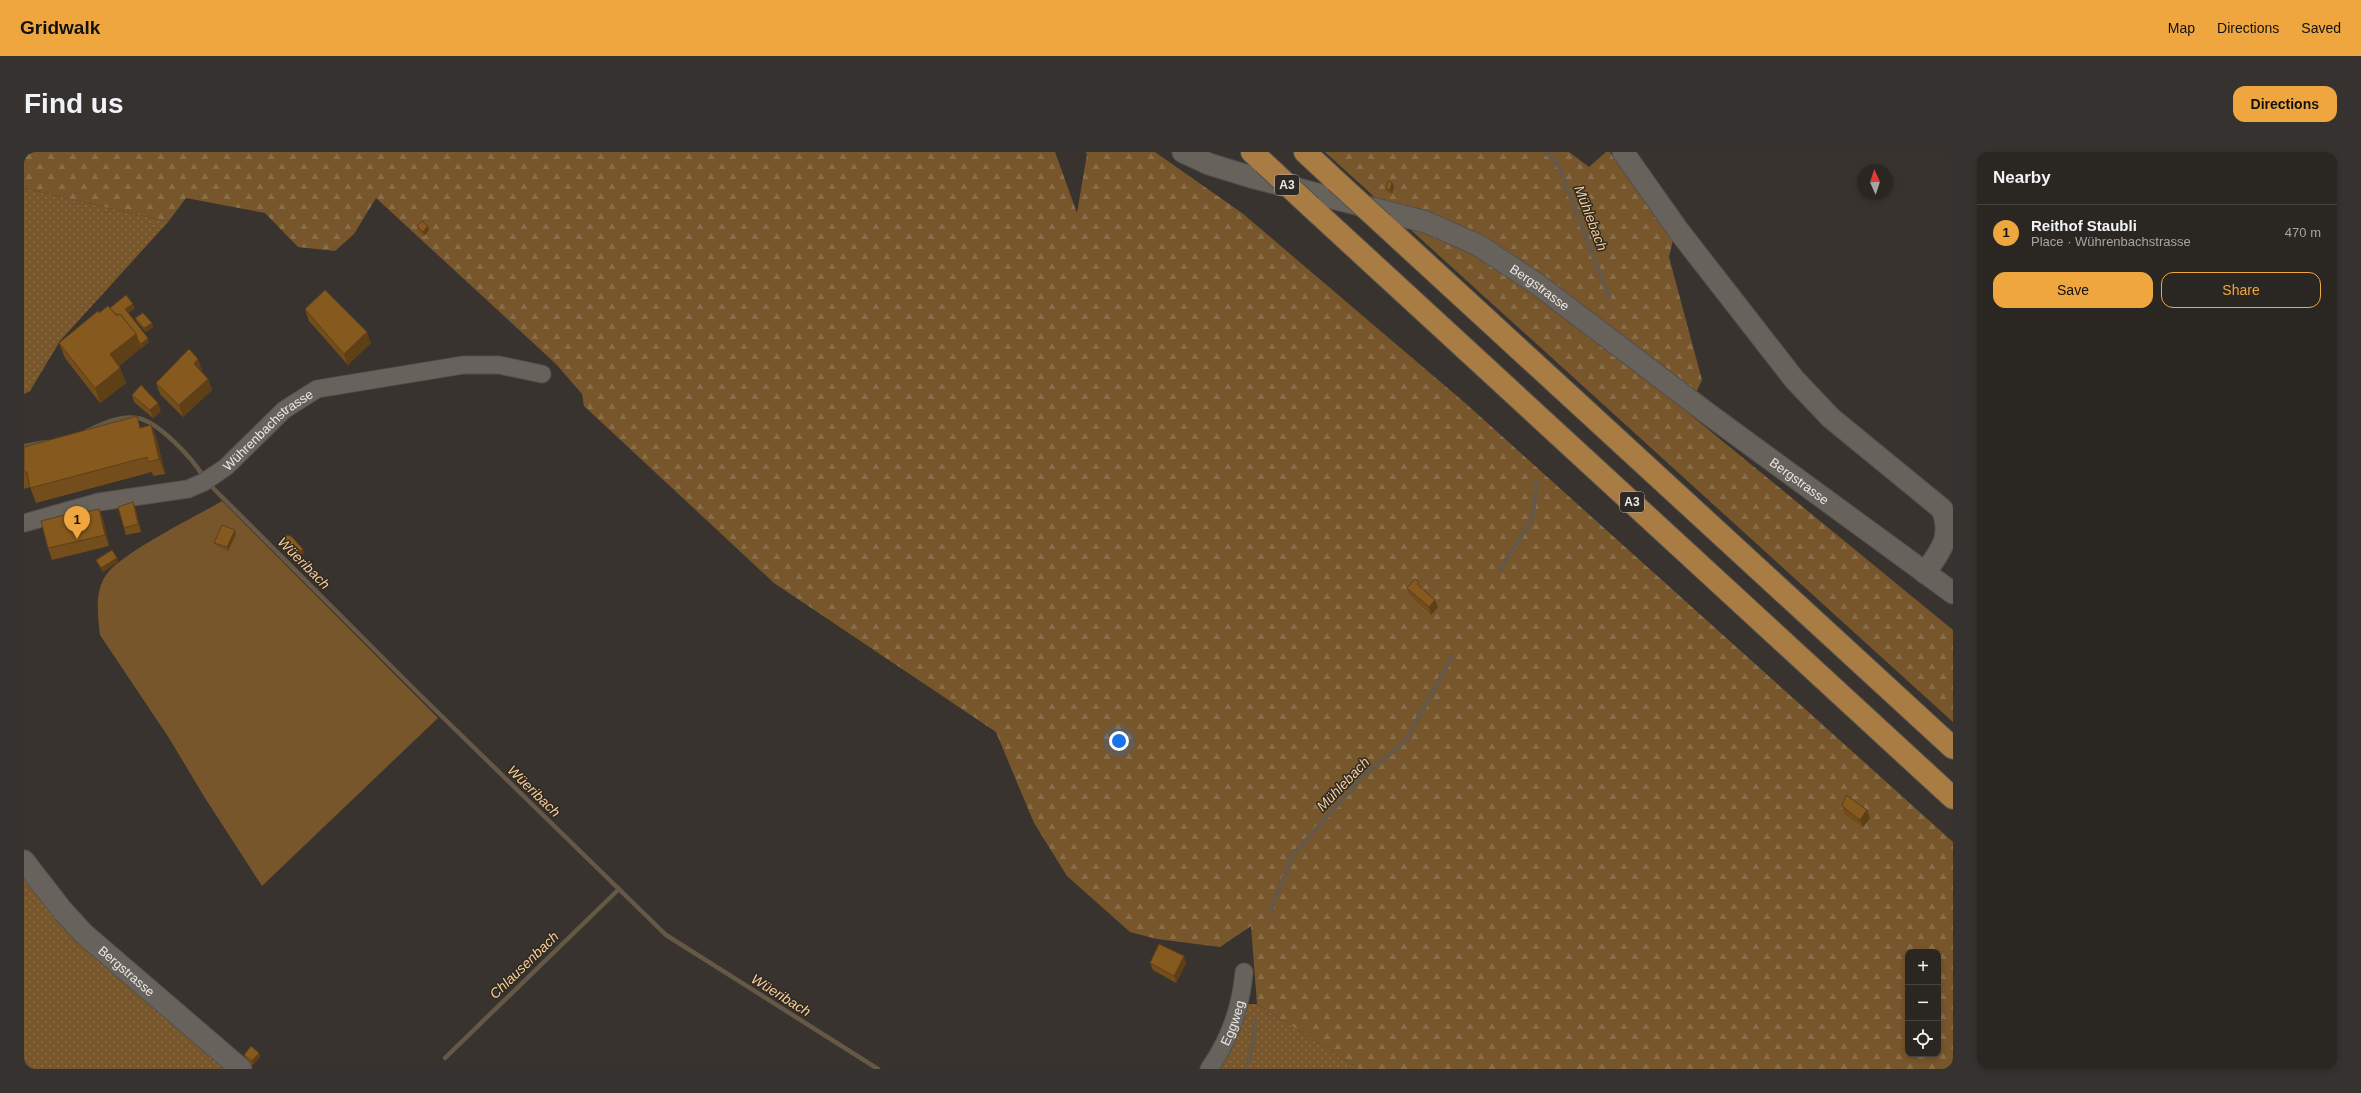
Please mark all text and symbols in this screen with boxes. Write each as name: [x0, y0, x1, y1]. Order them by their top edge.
text: Gridwalk: [20, 17, 100, 38]
text: Map: [2168, 20, 2195, 36]
text: Directions: [2217, 20, 2279, 36]
text: Saved: [2301, 20, 2341, 36]
button: Directions: [2233, 86, 2337, 122]
text: Find us: [24, 88, 124, 119]
north arrow: [1857, 164, 1893, 200]
text: Nearby: [1993, 168, 2051, 187]
road number: A3: [1275, 175, 1299, 195]
water label: Mühlebach: [1571, 183, 1611, 253]
text: Reithof Staubli: [2031, 217, 2137, 234]
text: 1: [2002, 225, 2010, 240]
text: 470 m: [2285, 225, 2321, 240]
text: Place · Wührenbachstrasse: [2031, 234, 2191, 249]
street label: Bergstrasse: [1507, 261, 1572, 313]
button: Save: [1993, 272, 2153, 308]
button: Share: [2161, 272, 2321, 308]
street label: Wührenbachstrasse: [219, 386, 316, 474]
street label: Bergstrasse: [1767, 454, 1832, 507]
road number: A3: [1620, 492, 1644, 512]
pin: 1: [64, 506, 90, 539]
water label: Wüeribach: [275, 534, 333, 592]
your location: [1109, 731, 1129, 751]
water label: Mühlebach: [1313, 754, 1373, 814]
water label: Wüeribach: [504, 762, 564, 820]
water label: Chlausenbach: [486, 928, 562, 1002]
street label: Bergstrasse: [96, 942, 158, 999]
map controls: [1905, 949, 1941, 1057]
button: +: [1905, 949, 1941, 985]
water label: Wüeribach: [748, 970, 814, 1020]
button: −: [1905, 985, 1941, 1021]
street label: Eggweg: [1217, 999, 1247, 1048]
button: locate: [1905, 1021, 1941, 1057]

